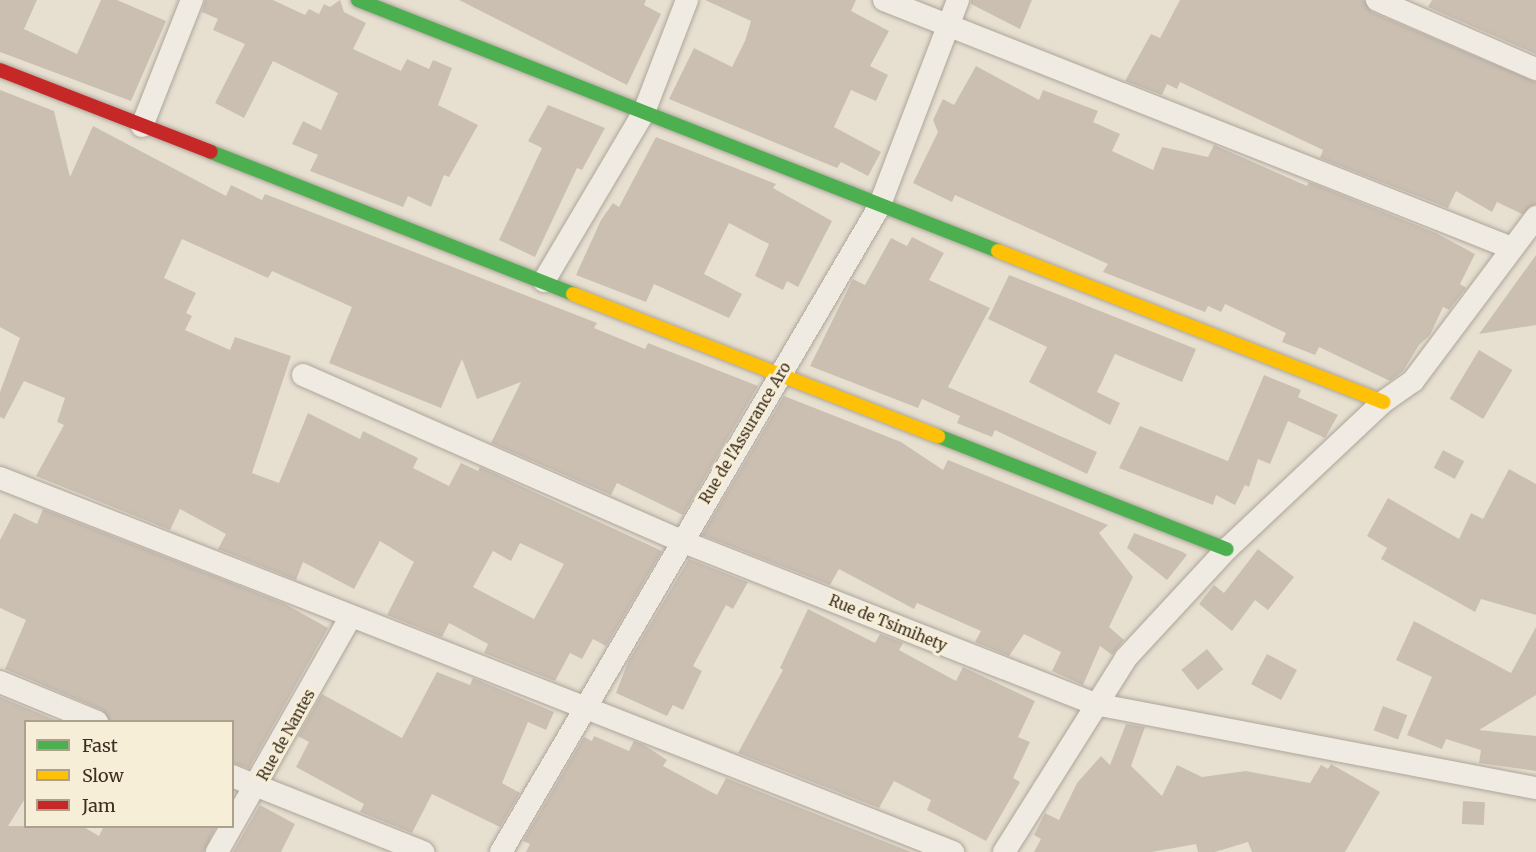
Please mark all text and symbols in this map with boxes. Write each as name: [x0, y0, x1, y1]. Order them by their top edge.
street label: Rue de l'Assurance Aro: [696, 359, 794, 507]
street label: Rue de Tsimihety: [826, 591, 950, 655]
street label: Rue de Nantes: [254, 686, 318, 784]
legend: [24, 720, 234, 828]
text: Fast: [82, 734, 118, 757]
text: Slow: [82, 764, 124, 787]
text: Jam: [82, 794, 116, 817]

